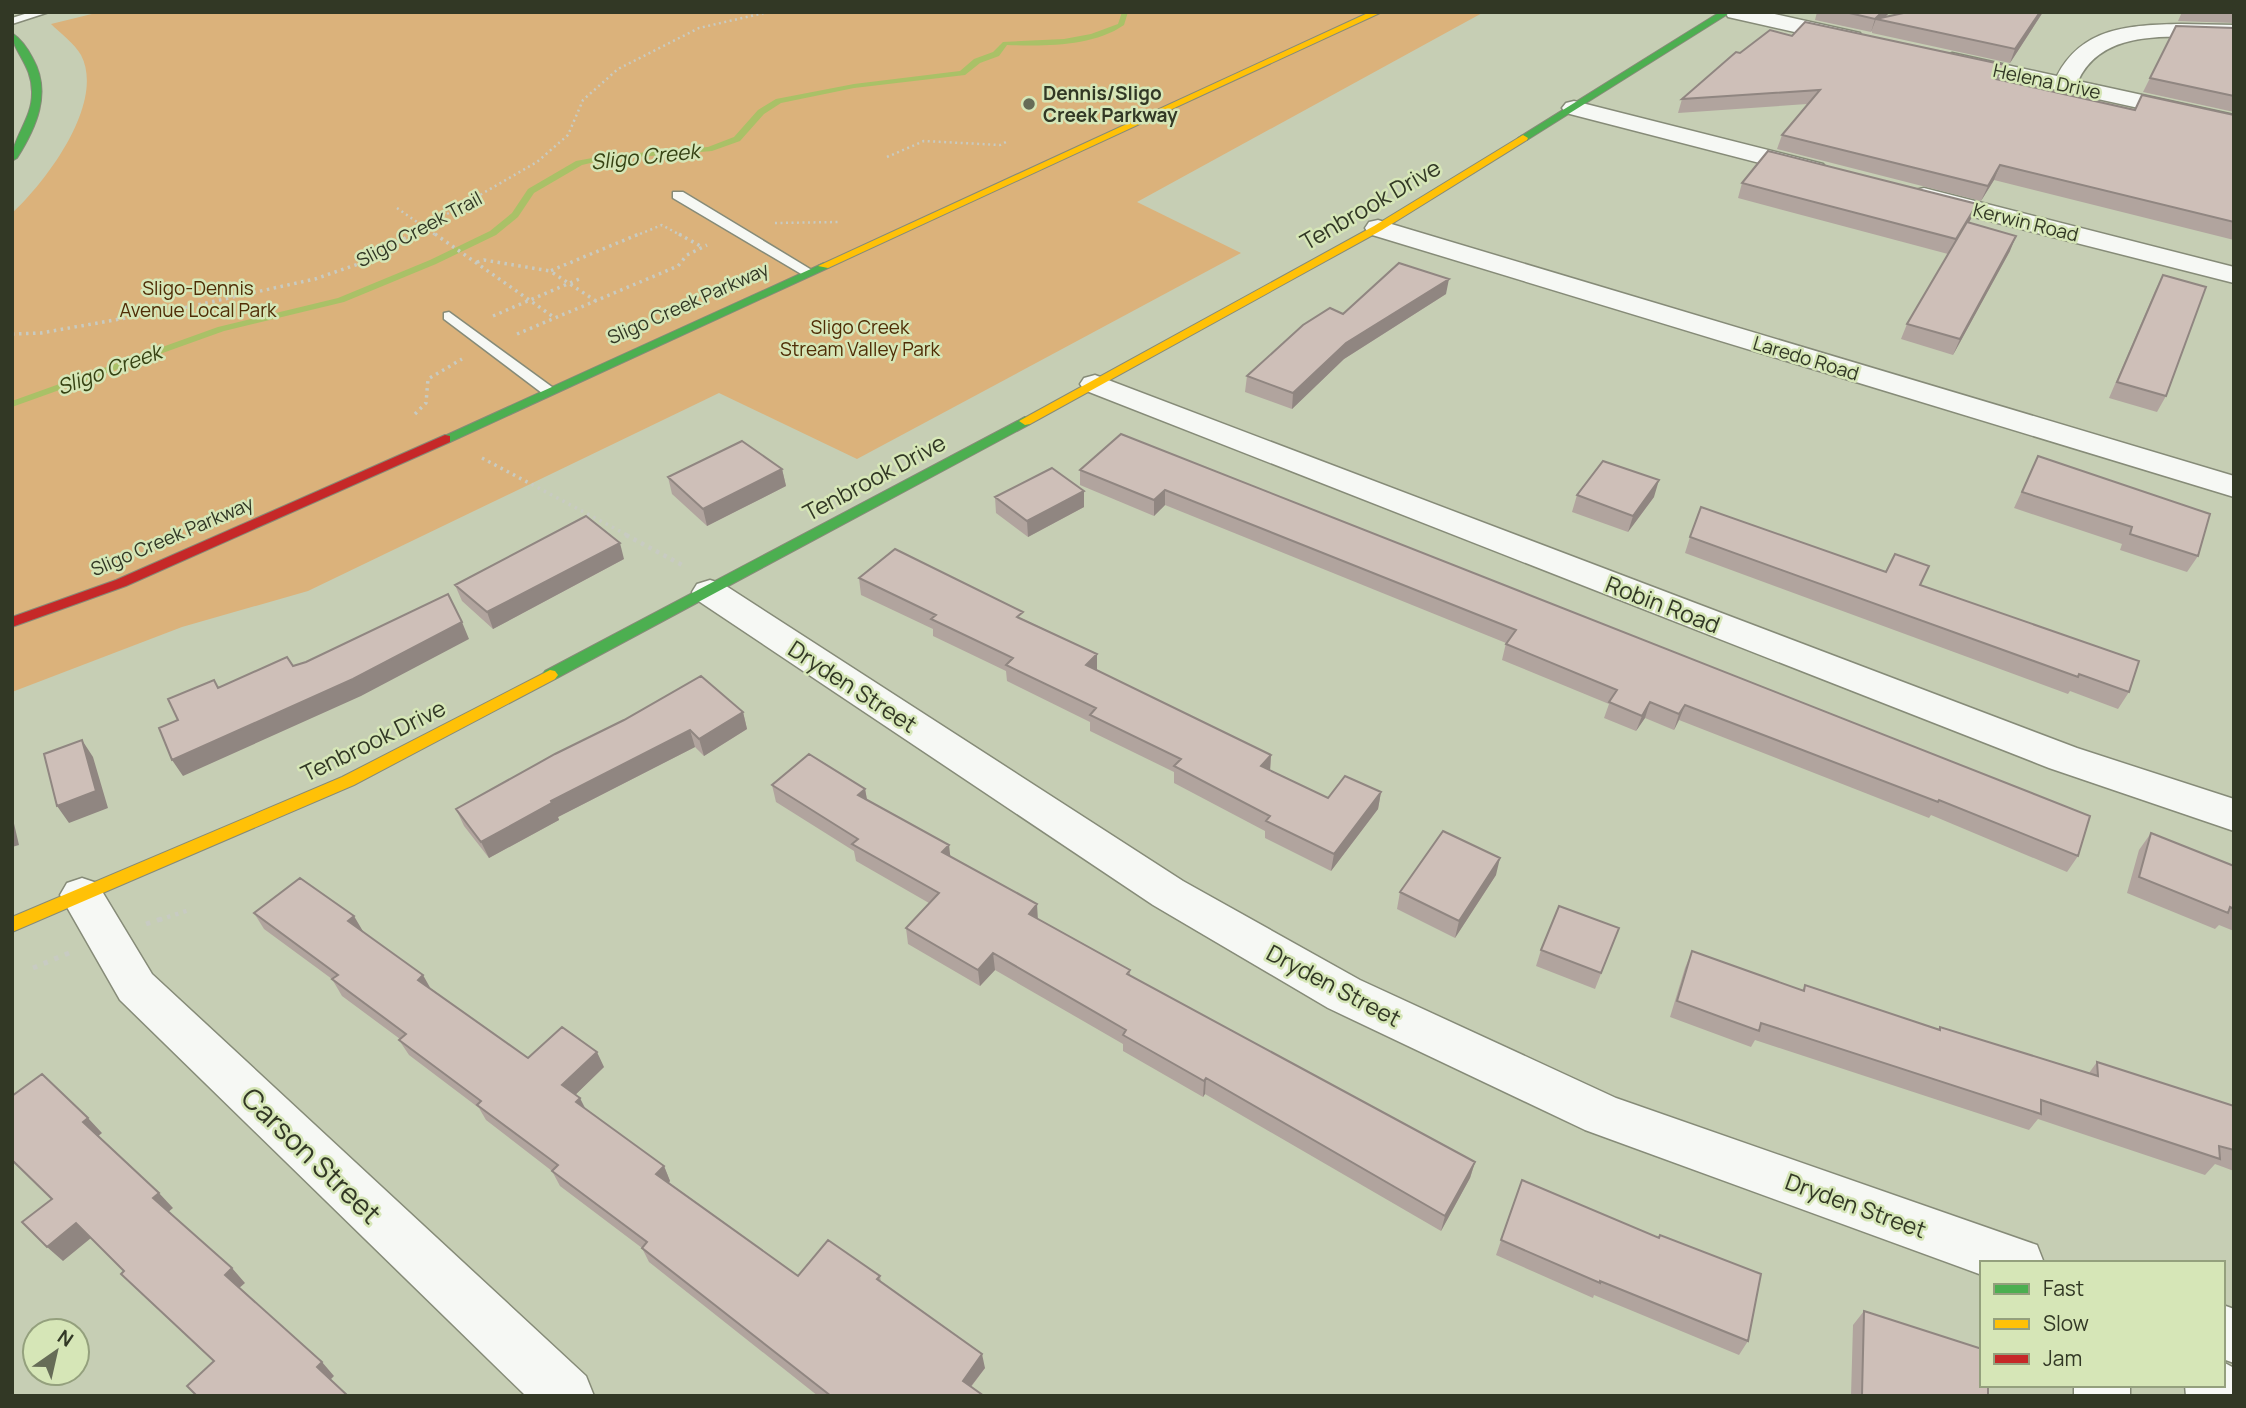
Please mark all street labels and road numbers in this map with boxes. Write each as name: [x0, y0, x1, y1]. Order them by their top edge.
street label: Helena Drive: [1991, 57, 2103, 105]
street label: Tenbrook Drive: [1294, 151, 1446, 257]
street label: Sligo Creek Trail: [352, 185, 486, 273]
street label: Kerwin Road: [1971, 196, 2081, 248]
street label: Sligo Creek Parkway: [603, 256, 773, 350]
street label: Laredo Road: [1750, 330, 1862, 386]
street label: Tenbrook Drive: [797, 426, 951, 528]
street label: Sligo Creek Parkway: [87, 490, 257, 582]
street label: Robin Road: [1601, 568, 1725, 640]
street label: Dryden Street: [782, 632, 924, 740]
street label: Tenbrook Drive: [295, 691, 451, 789]
street label: Dryden Street: [1261, 936, 1407, 1034]
street label: Carson Street: [234, 1079, 390, 1231]
street label: Dryden Street: [1781, 1165, 1931, 1245]

